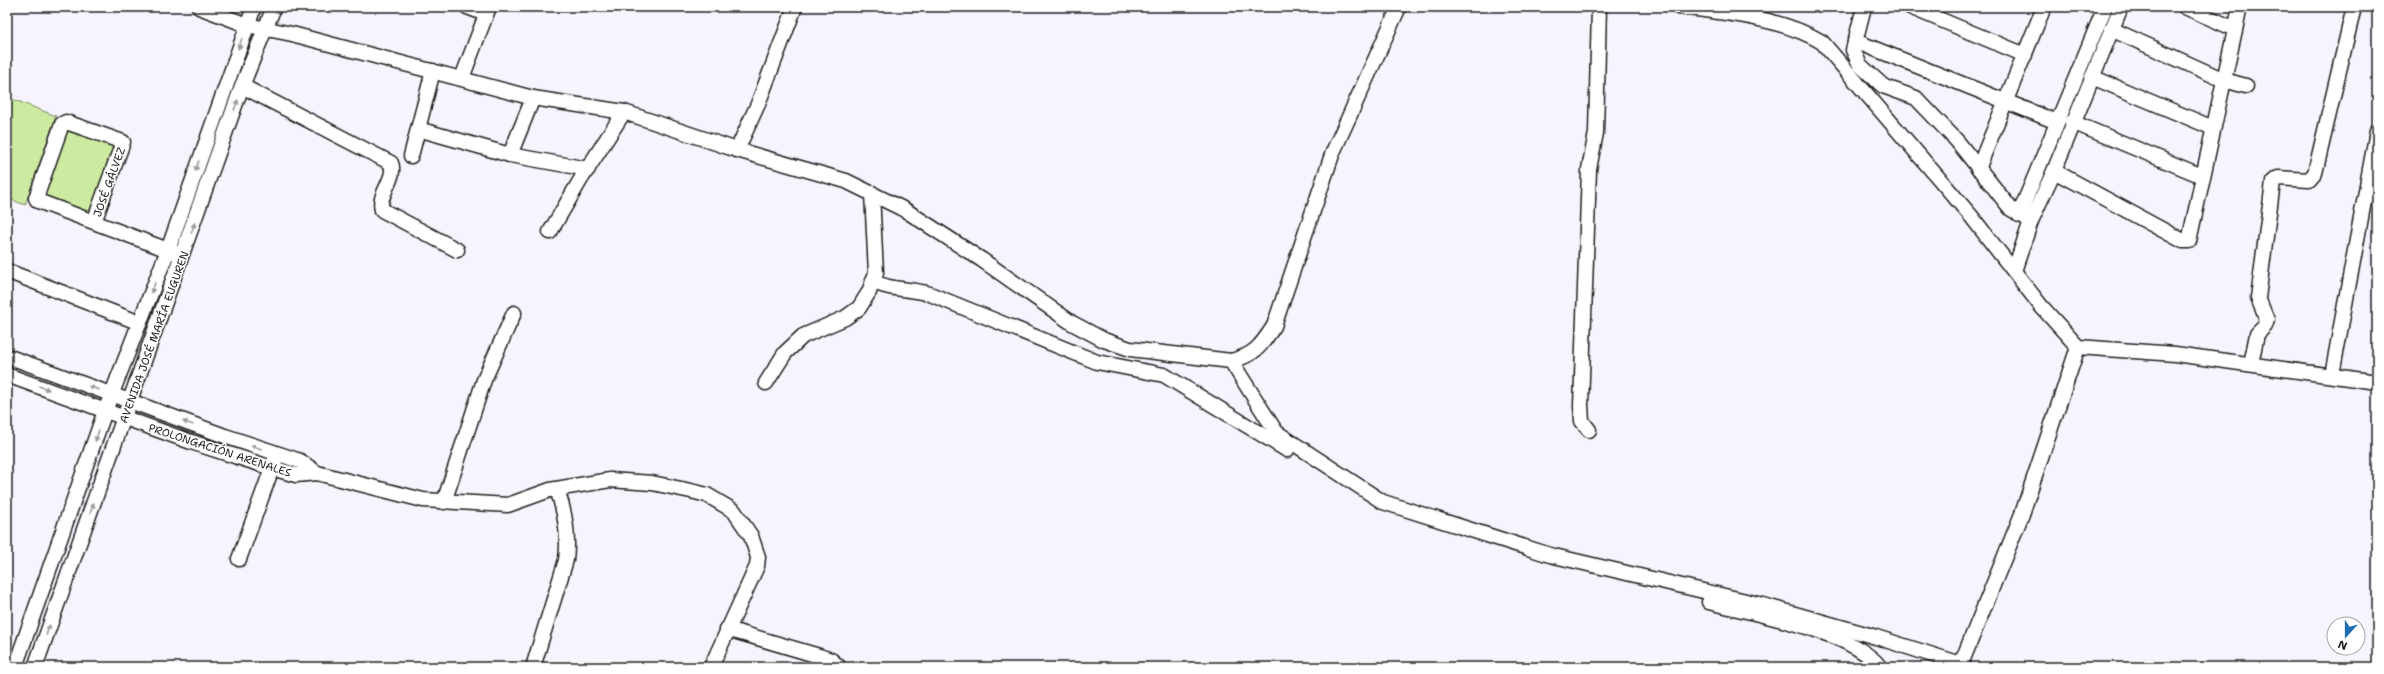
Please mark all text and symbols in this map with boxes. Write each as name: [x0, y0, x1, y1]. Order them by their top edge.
one-way arrow: [237, 38, 243, 50]
one-way arrow: [233, 99, 239, 111]
street label: JOSÉ GÁLVEZ: [89, 145, 129, 219]
one-way arrow: [194, 161, 200, 173]
one-way arrow: [190, 221, 196, 233]
street label: AVENIDA JOSÉ MARÍA EUGUREN: [115, 249, 193, 425]
one-way arrow: [149, 283, 155, 295]
one-way arrow: [87, 385, 99, 391]
one-way arrow: [38, 386, 50, 392]
street label: PROLONGACIÓN ARENALES: [147, 419, 293, 481]
one-way arrow: [182, 419, 194, 425]
one-way arrow: [94, 430, 100, 442]
one-way arrow: [250, 444, 262, 450]
one-way arrow: [89, 502, 95, 514]
north arrow: [2326, 616, 2366, 656]
one-way arrow: [45, 624, 51, 636]
text: N: [2336, 636, 2349, 653]

